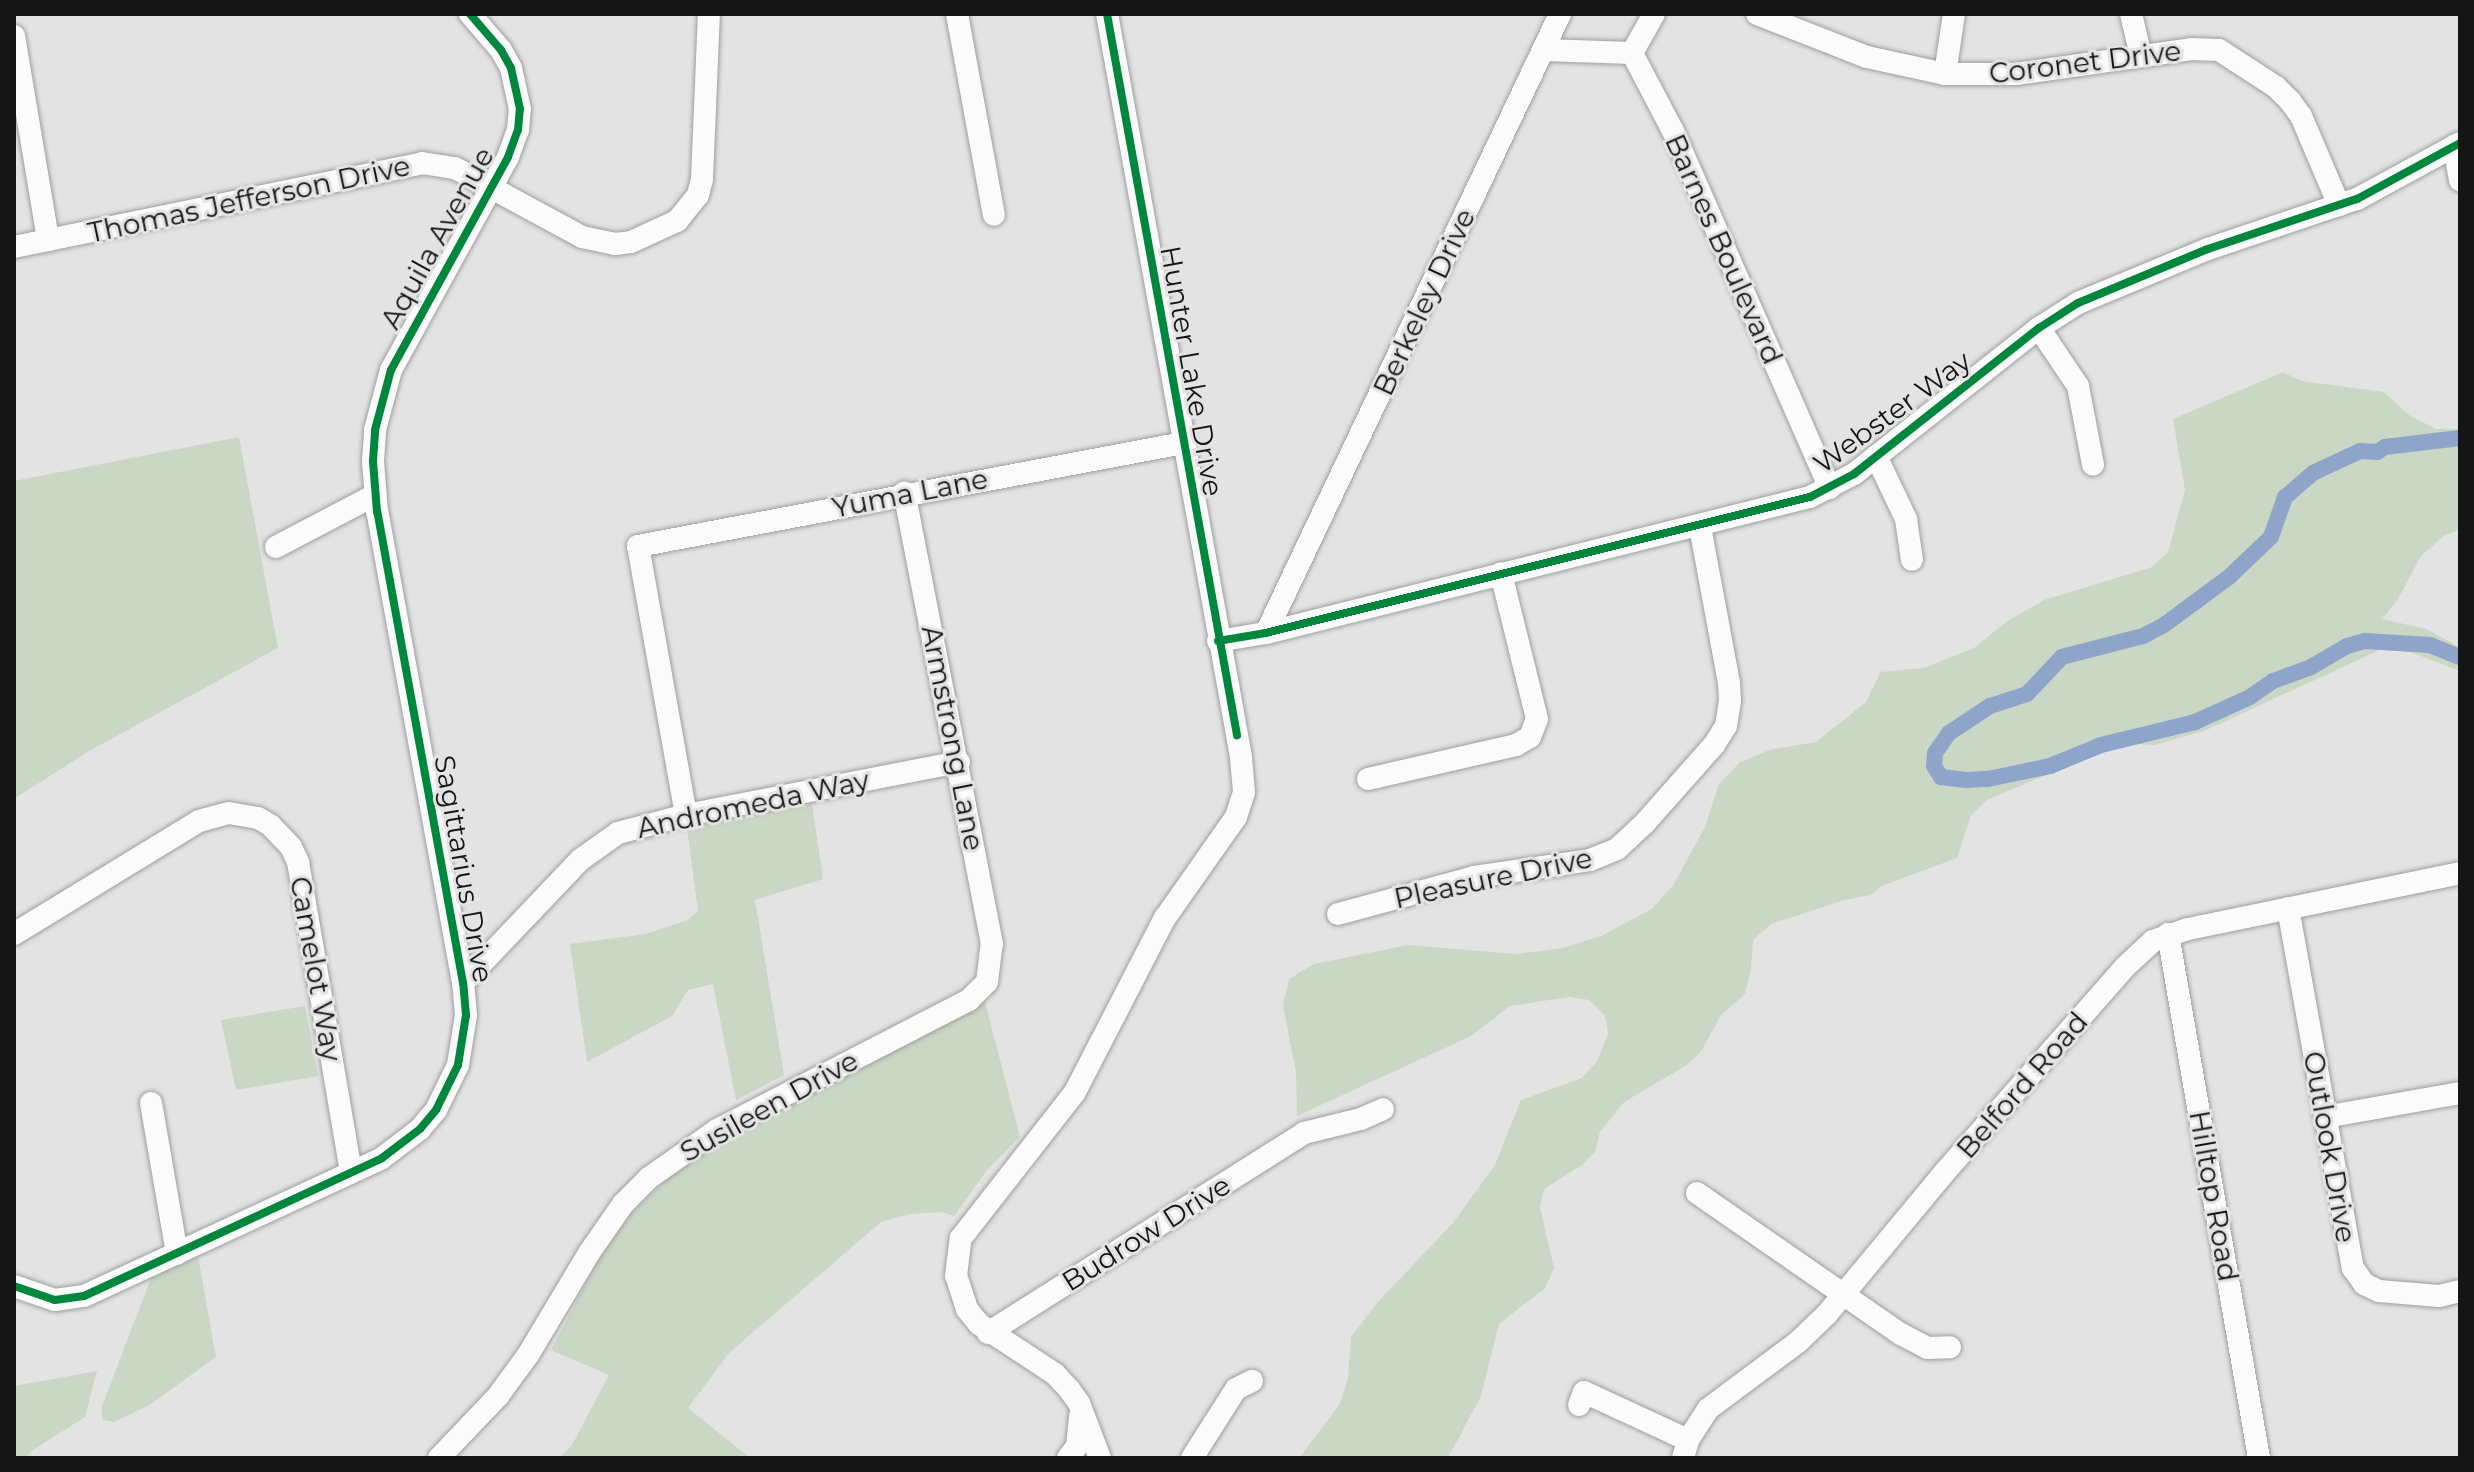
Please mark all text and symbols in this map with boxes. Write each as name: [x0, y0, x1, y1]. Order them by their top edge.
street label: Coronet Drive: [1987, 34, 2183, 90]
street label: Barnes Boulevard: [1658, 129, 1790, 369]
street label: Aquila Avenue: [373, 141, 501, 335]
street label: Thomas Jefferson Drive: [85, 148, 413, 250]
street label: Berkeley Drive: [1366, 203, 1482, 401]
street label: Hunter Lake Drive: [1153, 243, 1231, 499]
street label: Webster Way: [1807, 344, 1977, 480]
street label: Yuma Lane: [829, 461, 991, 525]
street label: Armstrong Lane: [915, 623, 991, 853]
street label: Sagittarius Drive: [427, 753, 501, 985]
street label: Andromeda Way: [634, 763, 872, 845]
street label: Pleasure Drive: [1391, 841, 1595, 915]
street label: Camelot Way: [283, 874, 349, 1064]
street label: Belford Road: [1949, 1005, 2095, 1165]
street label: Susileen Drive: [674, 1043, 864, 1169]
street label: Outlook Drive: [2297, 1049, 2363, 1245]
street label: Hilltop Road: [2182, 1108, 2246, 1284]
street label: Budrow Drive: [1056, 1168, 1236, 1298]

